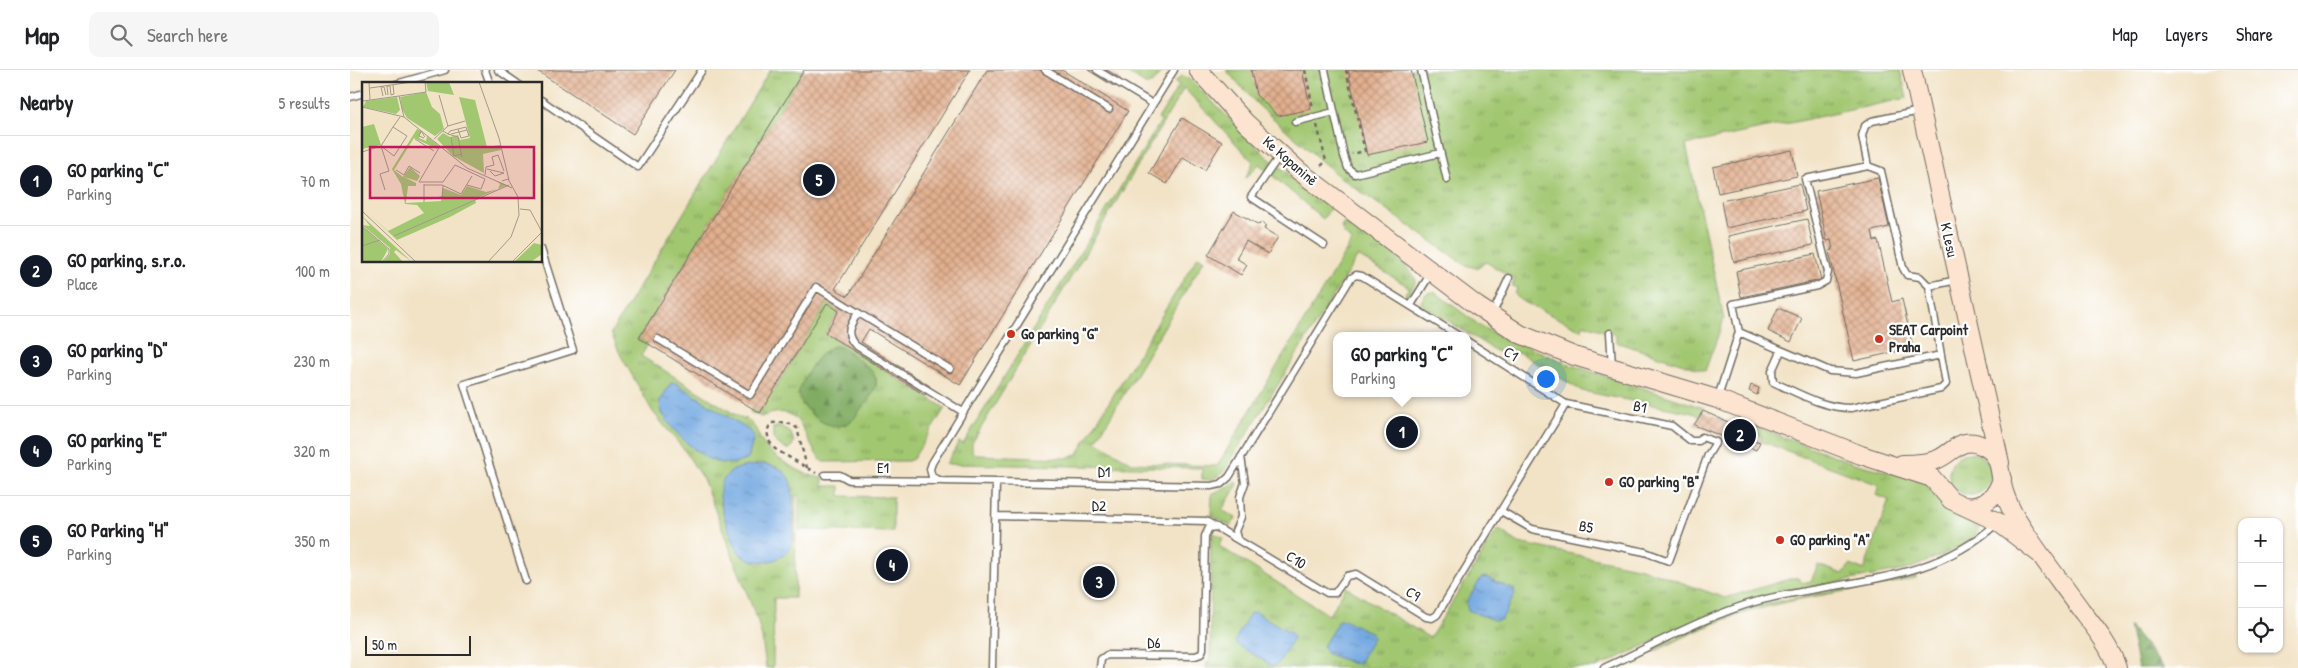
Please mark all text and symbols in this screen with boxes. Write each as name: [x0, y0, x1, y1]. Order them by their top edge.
search box: [89, 12, 439, 57]
text: Map: [25, 19, 59, 51]
icon: search: [107, 21, 135, 49]
text: Search here: [147, 22, 228, 48]
text: Map: [2112, 22, 2138, 47]
text: Layers: [2166, 22, 2208, 47]
text: Share: [2236, 22, 2273, 47]
inset map: [362, 82, 542, 262]
text: Nearby: [20, 88, 73, 117]
text: 5 results: [279, 92, 330, 114]
street label: Ke Kopanině: [1258, 131, 1322, 190]
text: GO parking "C": [67, 157, 169, 183]
pin: 5: [803, 161, 835, 199]
text: 1: [33, 170, 39, 192]
text: 70 m: [300, 170, 330, 192]
text: Parking: [67, 183, 112, 205]
street label: K Lesu: [1936, 221, 1963, 259]
text: GO parking, s.r.o.: [67, 247, 186, 273]
text: 2: [32, 260, 40, 282]
text: 100 m: [295, 260, 330, 282]
text: Place: [67, 273, 98, 295]
place label: SEAT Carpoint Praha: [1889, 319, 1969, 357]
place label: Go parking "G": [1021, 323, 1099, 345]
marker: Go parking "G": [1005, 328, 1017, 340]
popup: [1333, 332, 1471, 397]
marker: SEAT Carpoint Praha: [1873, 333, 1885, 345]
text: GO parking "D": [67, 337, 168, 363]
text: GO parking "C": [1351, 341, 1453, 367]
street label: C1: [1500, 341, 1523, 366]
text: 3: [32, 350, 40, 372]
text: 230 m: [294, 350, 330, 372]
text: Parking: [67, 363, 112, 385]
your location: [1533, 366, 1559, 392]
text: Parking: [1351, 367, 1396, 389]
street label: B1: [1632, 395, 1649, 418]
pin: 1: [1386, 413, 1418, 451]
pin: 2: [1724, 416, 1756, 454]
text: GO parking "E": [67, 427, 167, 453]
text: 4: [33, 440, 39, 462]
text: 320 m: [294, 440, 330, 462]
text: Parking: [67, 453, 112, 475]
street label: E1: [877, 457, 889, 478]
street label: D1: [1098, 461, 1110, 482]
place label: GO parking "B": [1619, 471, 1699, 493]
marker: GO parking "B": [1603, 476, 1615, 488]
street label: D2: [1092, 495, 1106, 516]
street label: B5: [1577, 515, 1596, 538]
text: GO Parking "H": [67, 517, 169, 543]
map controls: [2238, 518, 2283, 653]
button: +: [2238, 518, 2283, 563]
place label: GO parking "A": [1790, 529, 1870, 551]
text: 5: [33, 530, 39, 552]
text: 350 m: [294, 530, 330, 552]
marker: GO parking "A": [1774, 534, 1786, 546]
text: Parking: [67, 543, 112, 565]
street label: C10: [1282, 545, 1311, 574]
pin: 4: [876, 546, 908, 584]
pin: 3: [1083, 563, 1115, 601]
button: −: [2238, 563, 2283, 608]
street label: C9: [1402, 581, 1425, 606]
button: locate: [2238, 608, 2283, 653]
street label: D6: [1147, 632, 1161, 653]
scale bar: [365, 633, 471, 656]
text: 50 m: [372, 635, 397, 654]

